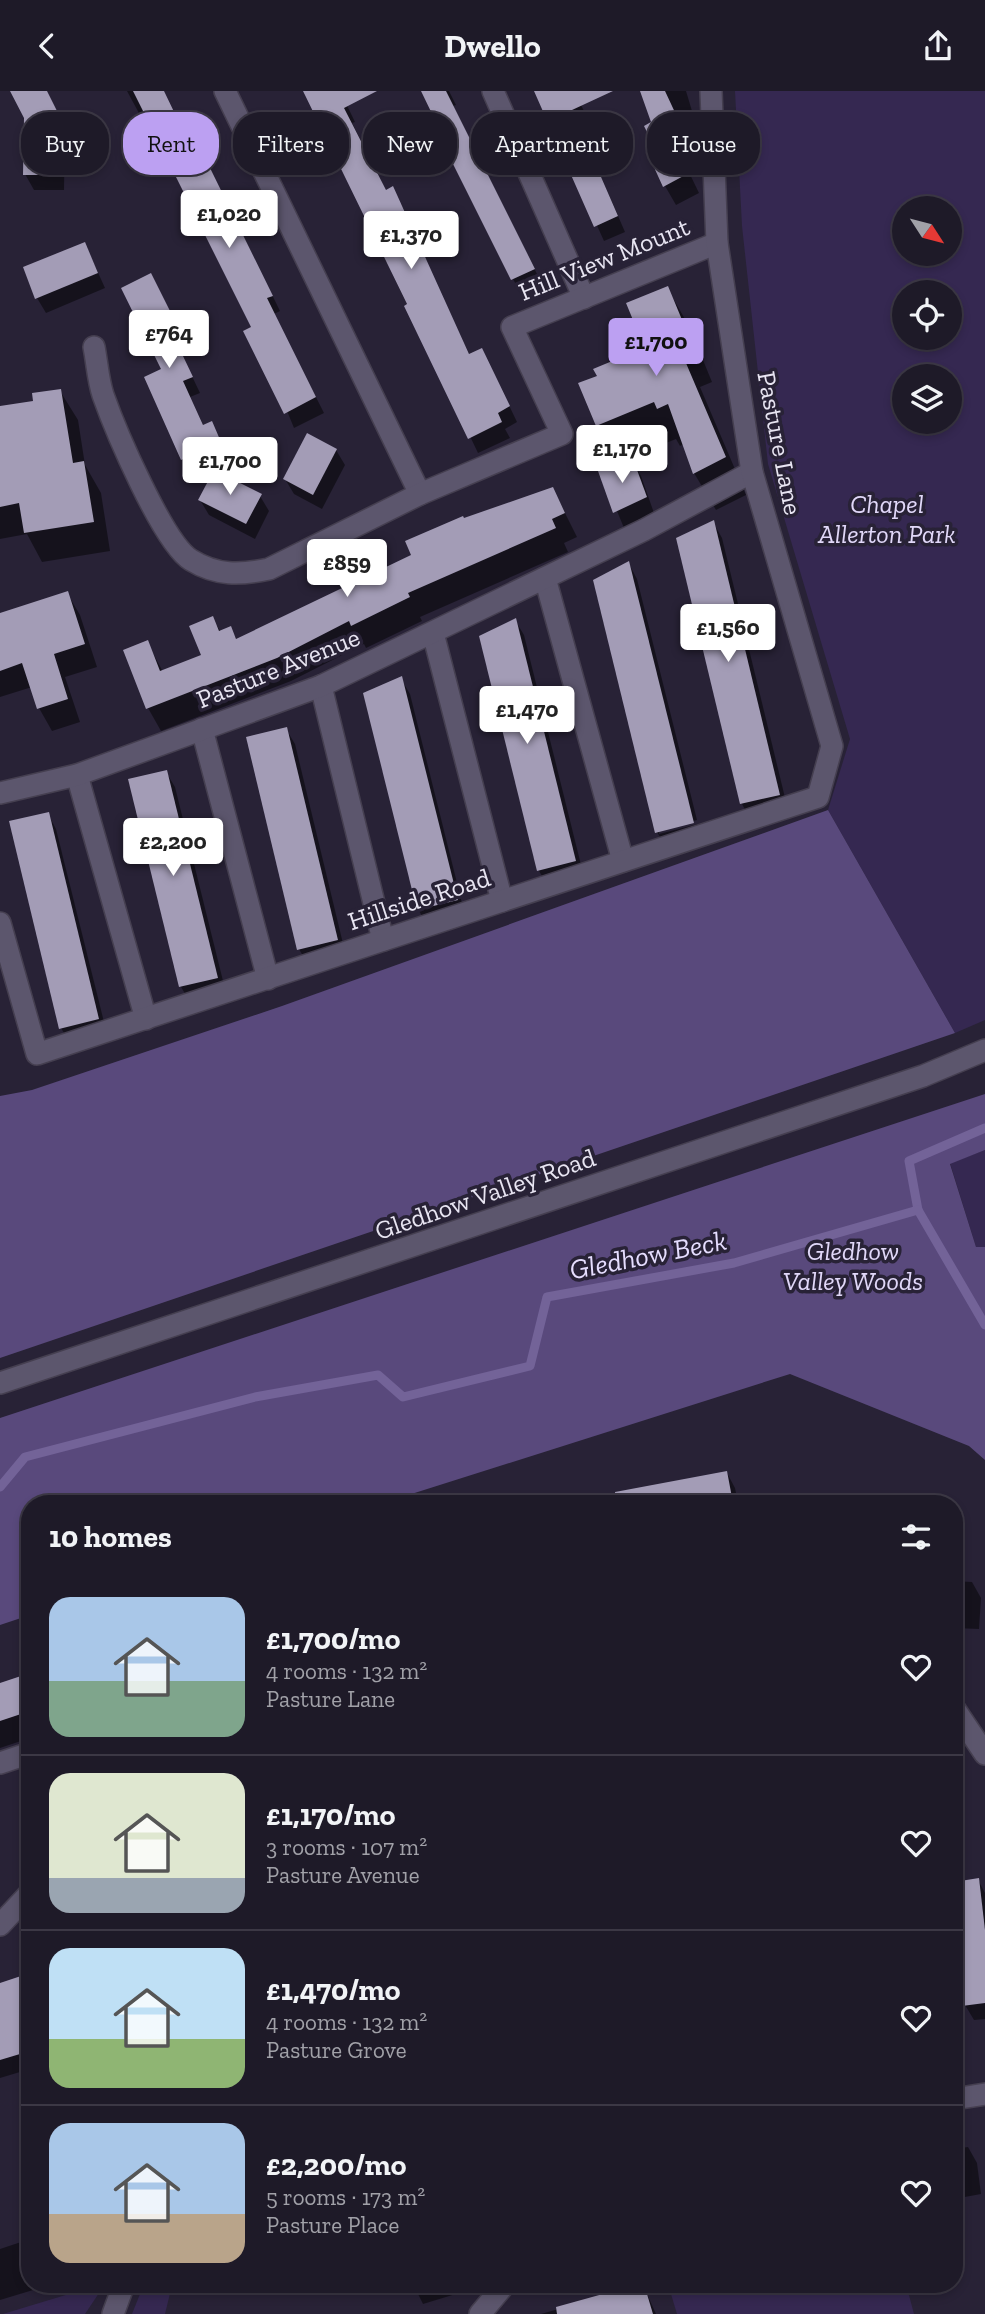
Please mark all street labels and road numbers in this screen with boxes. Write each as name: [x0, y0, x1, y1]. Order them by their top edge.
street label: Hill View Mount: [514, 210, 694, 308]
street label: Pasture Lane: [750, 368, 810, 518]
street label: Pasture Avenue: [192, 621, 364, 715]
street label: Hillside Road: [344, 861, 494, 937]
street label: Gledhow Valley Road: [371, 1141, 599, 1247]

